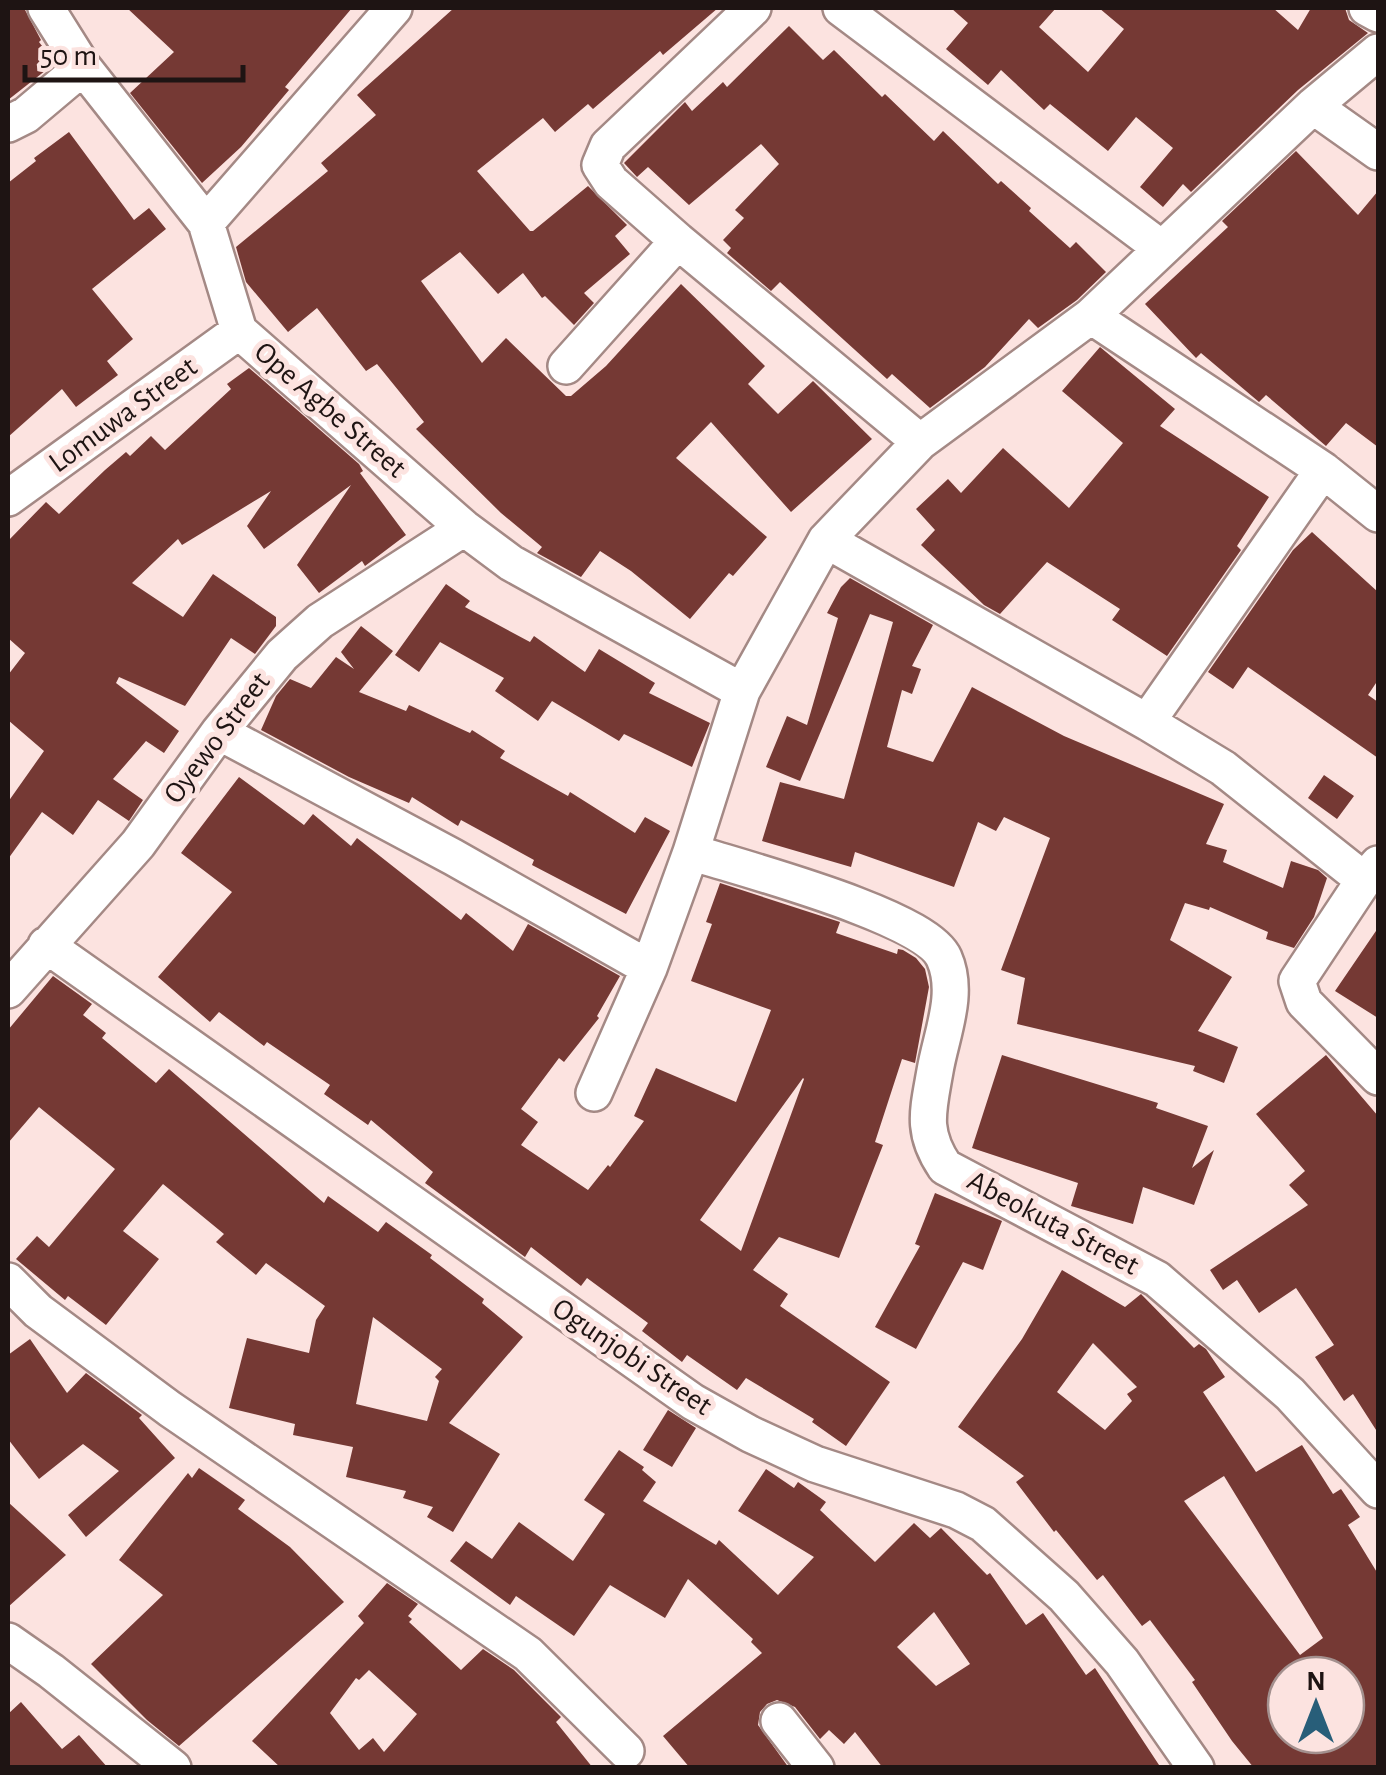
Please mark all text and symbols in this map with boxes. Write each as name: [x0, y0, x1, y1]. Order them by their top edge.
scale bar: [25, 20, 242, 82]
text: 50 m: [40, 41, 97, 71]
street label: Ope Agbe Street: [249, 336, 412, 484]
street label: Lomuwa Street: [44, 351, 203, 478]
street label: Oyewo Street: [158, 667, 276, 809]
street label: Abeokuta Street: [962, 1165, 1144, 1281]
street label: Ogunjobi Street: [547, 1293, 717, 1421]
north arrow: [1266, 1655, 1366, 1755]
text: N: [1306, 1668, 1326, 1696]

